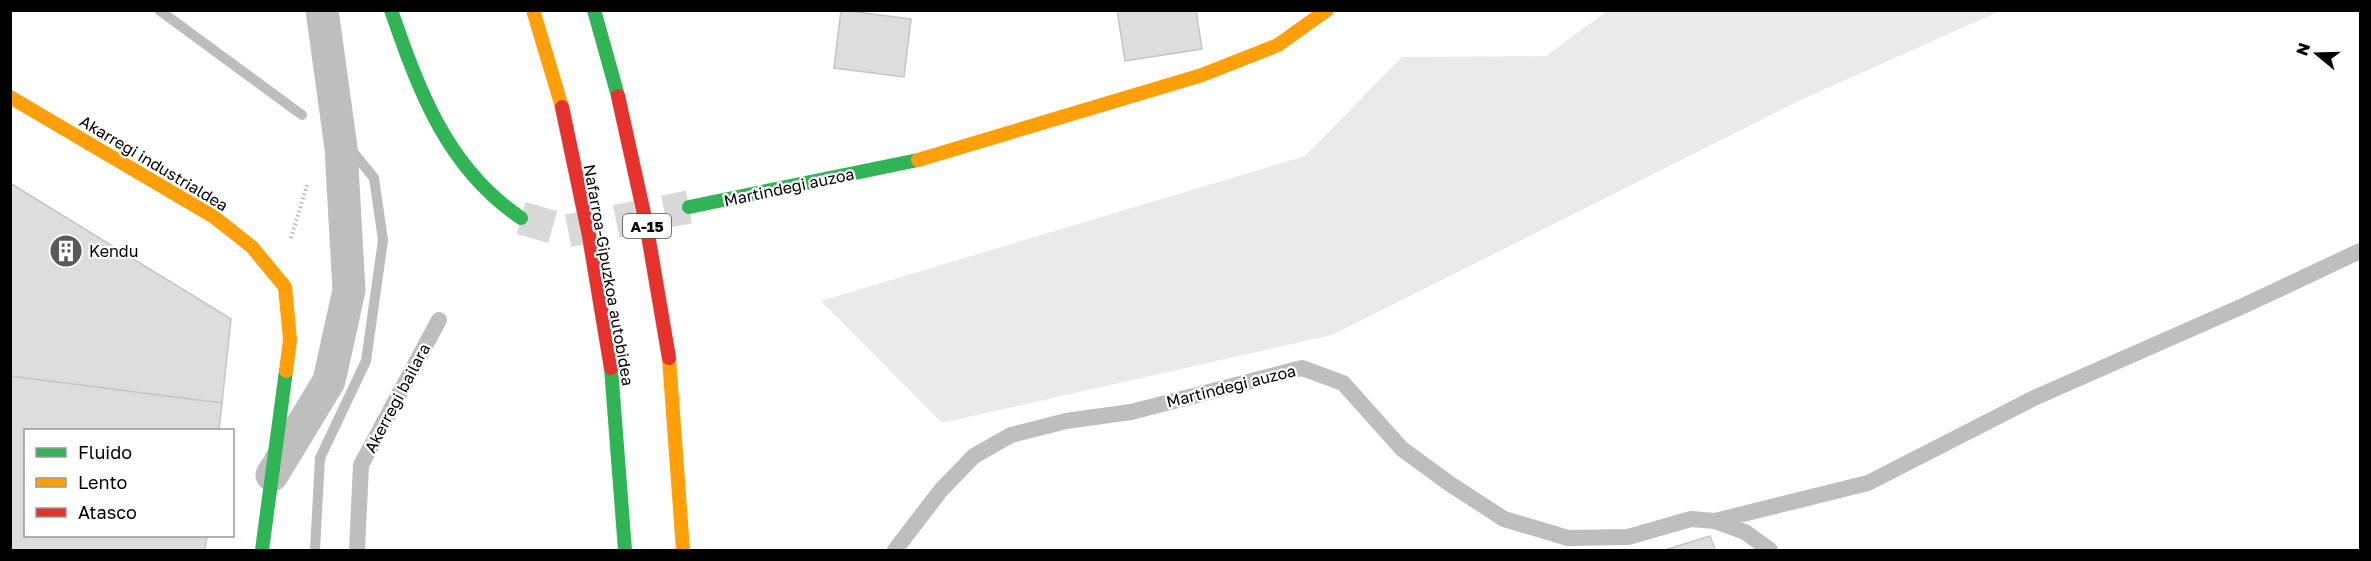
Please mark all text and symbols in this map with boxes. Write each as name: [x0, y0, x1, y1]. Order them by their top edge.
north arrow: [2287, 24, 2347, 84]
text: N: [2291, 40, 2314, 58]
street label: Akarregi industrialdea: [76, 111, 232, 215]
street label: Nafarroa-Gipuzkoa autobidea: [580, 163, 638, 387]
street label: Martindegi auzoa: [722, 163, 856, 211]
road number: A-15: [623, 214, 671, 238]
building icon: Kendu: [48, 233, 84, 269]
place label: Kendu: [89, 241, 138, 261]
street label: Akerregi bailara: [360, 340, 434, 456]
street label: Martindegi auzoa: [1164, 360, 1298, 412]
legend: [24, 429, 234, 537]
text: Fluido: [78, 441, 132, 463]
text: Lento: [78, 471, 127, 493]
text: Atasco: [78, 501, 137, 523]

